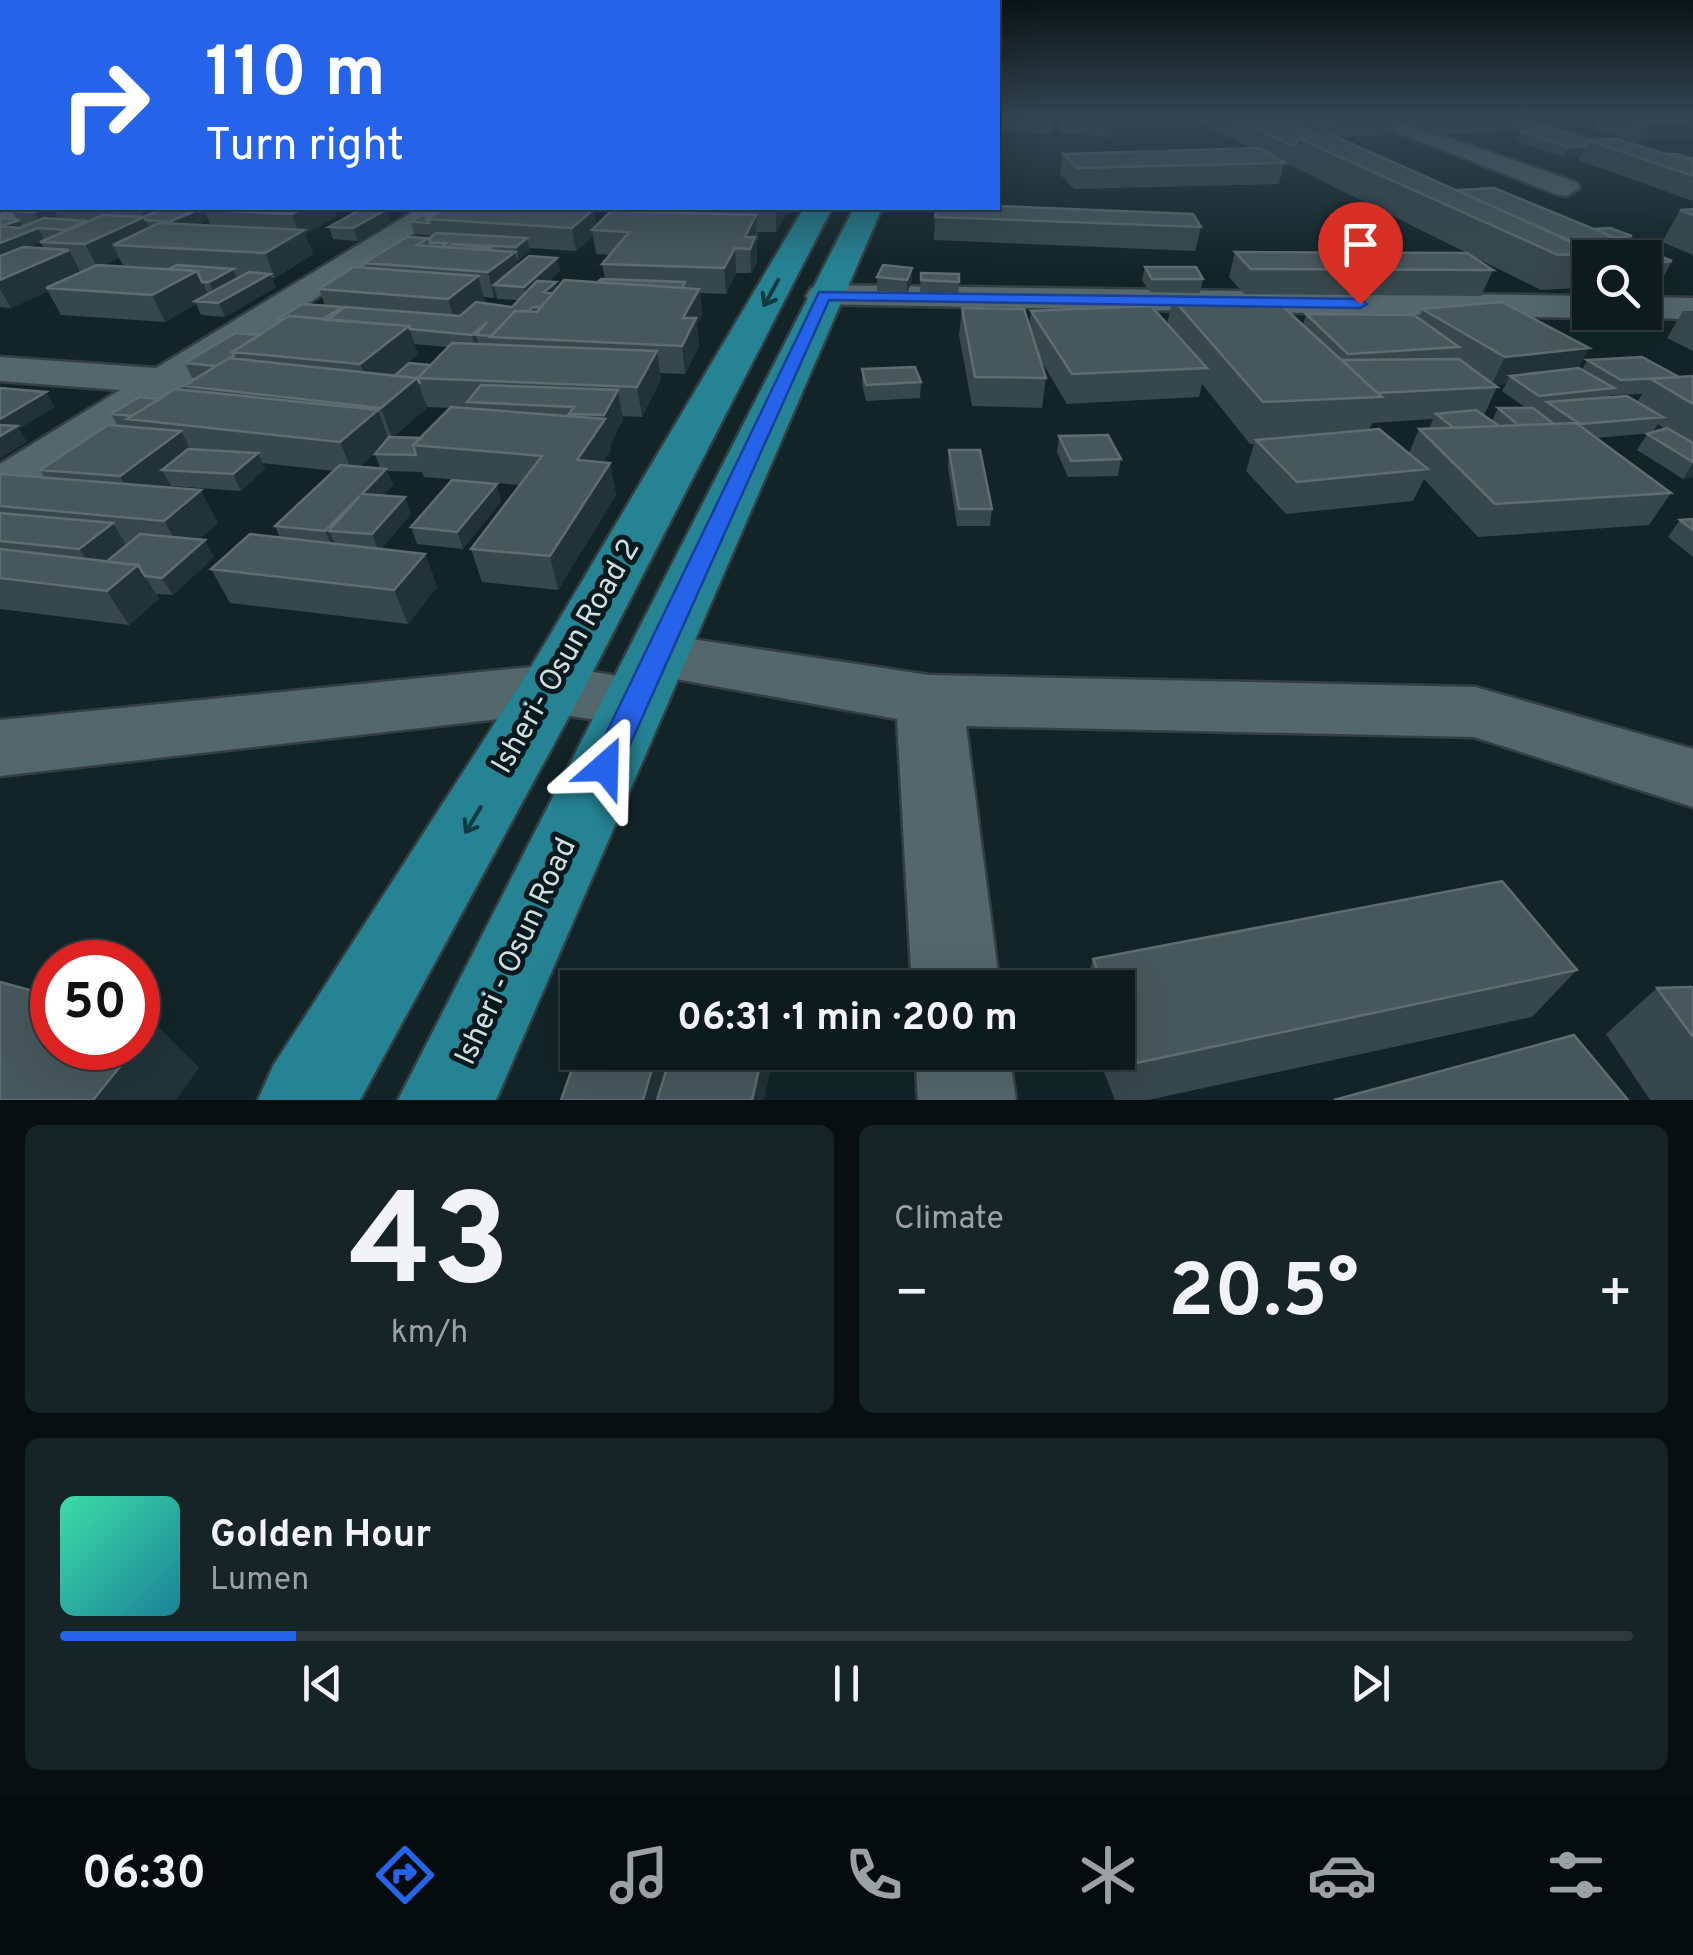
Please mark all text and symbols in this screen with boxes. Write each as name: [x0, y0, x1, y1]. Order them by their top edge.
text: 110 m: [205, 32, 386, 121]
icon: right: [40, 40, 170, 170]
text: Turn right: [205, 119, 404, 176]
pin: [1318, 202, 1403, 305]
icon: arrive: [1333, 217, 1388, 272]
map controls: [1572, 240, 1662, 330]
button: search: [1572, 240, 1662, 330]
one-way arrow: [760, 277, 780, 307]
street label: Isheri- Osun Road 2: [485, 533, 649, 781]
position arrow: [553, 715, 657, 819]
one-way arrow: [463, 805, 483, 834]
street label: Isheri - Osun Road: [448, 833, 586, 1071]
speed limit sign: 50: [30, 940, 160, 1070]
text: 06:31 · 1 min · 200 m: [677, 995, 1018, 1044]
text: 43: [349, 1166, 510, 1331]
text: Climate: [894, 1200, 1004, 1240]
text: 20.5°: [1168, 1248, 1359, 1343]
text: −: [894, 1261, 929, 1331]
text: +: [1598, 1261, 1633, 1331]
text: km/h: [391, 1314, 468, 1354]
text: Golden Hour: [210, 1512, 431, 1561]
text: Lumen: [210, 1561, 309, 1601]
icon: previous: [295, 1656, 350, 1711]
icon: pause: [819, 1656, 874, 1711]
icon: next: [1343, 1656, 1398, 1711]
icon: directions: [370, 1840, 440, 1910]
icon: music: [604, 1840, 674, 1910]
icon: phone: [839, 1840, 909, 1910]
icon: climate: [1073, 1840, 1143, 1910]
icon: car: [1307, 1840, 1377, 1910]
icon: filters: [1541, 1840, 1611, 1910]
text: 06:30: [82, 1847, 206, 1904]

